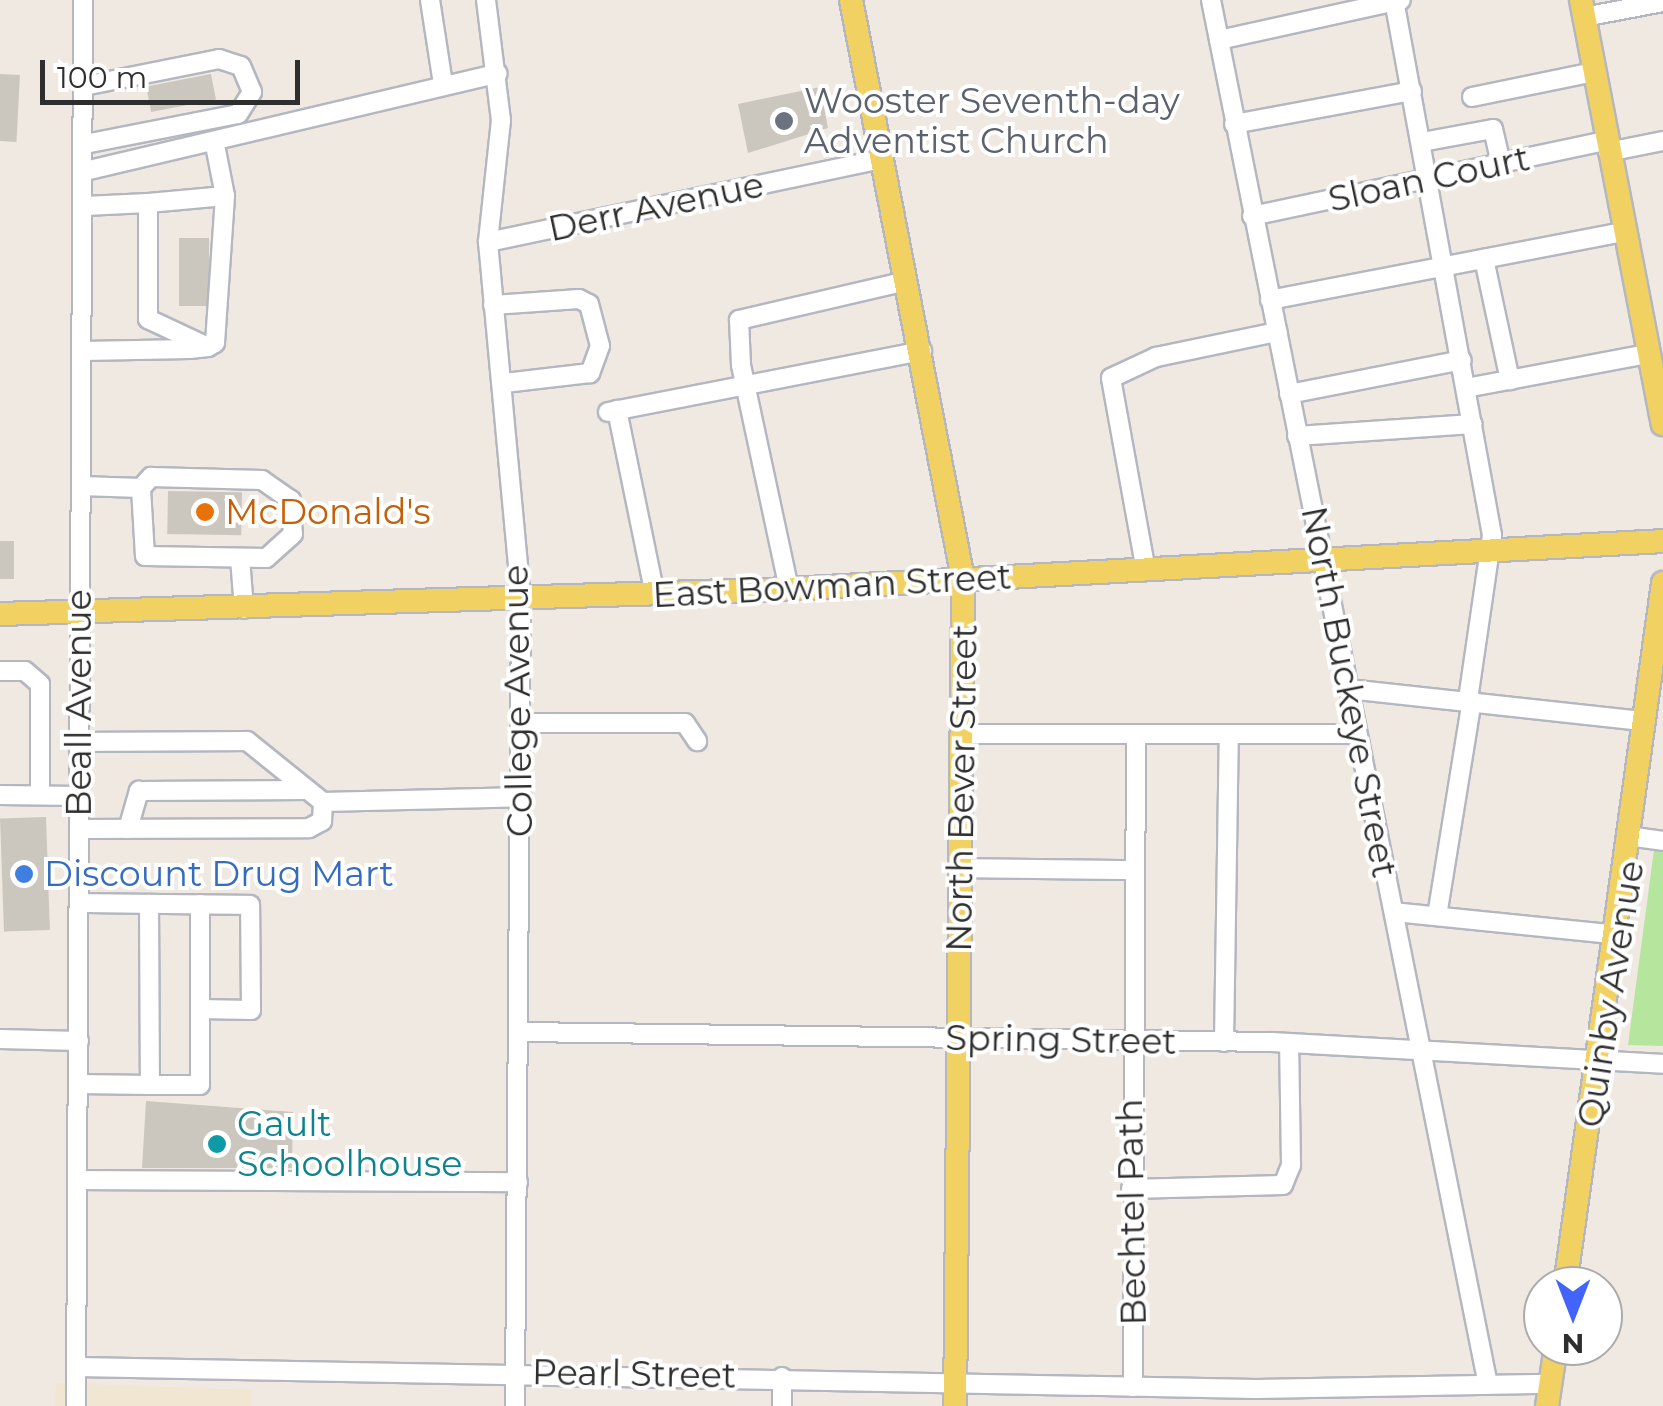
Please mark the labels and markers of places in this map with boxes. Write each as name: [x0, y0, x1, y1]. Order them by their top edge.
place label: Wooster Seventh-day Adventist Church: [804, 80, 1180, 162]
marker: Wooster Seventh-day Adventist Church: [773, 110, 795, 132]
place label: McDonald's: [225, 491, 431, 533]
marker: McDonald's: [194, 501, 216, 523]
place label: Discount Drug Mart: [44, 853, 394, 895]
marker: Discount Drug Mart: [13, 863, 35, 885]
place label: Gault Schoolhouse: [237, 1103, 462, 1185]
marker: Gault Schoolhouse: [206, 1133, 228, 1155]

